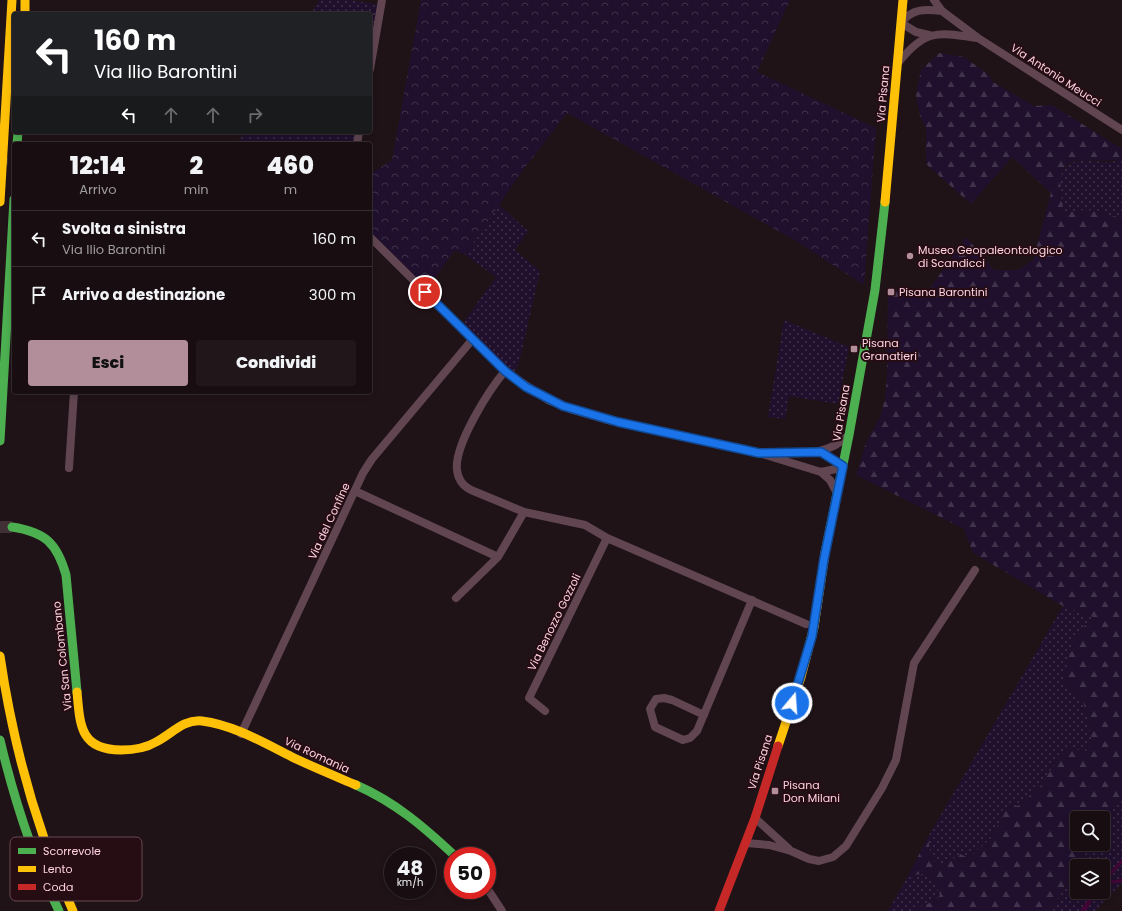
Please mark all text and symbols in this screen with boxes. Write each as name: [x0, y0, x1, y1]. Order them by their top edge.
text: 160 m: [94, 21, 176, 60]
icon: left: [28, 28, 80, 80]
street label: Via Antonio Meucci: [1008, 40, 1105, 110]
text: Via Ilio Barontini: [94, 59, 237, 84]
street label: Via Pisana: [873, 65, 893, 123]
icon: left: [118, 104, 140, 126]
icon: ahead: [160, 104, 182, 126]
icon: ahead: [202, 104, 224, 126]
icon: right: [244, 104, 266, 126]
text: 12:14: [70, 149, 126, 182]
text: 2: [189, 149, 203, 182]
text: 460: [267, 149, 314, 182]
text: Arrivo: [79, 180, 117, 199]
text: min: [184, 180, 209, 199]
text: m: [284, 180, 297, 199]
text: Svolta a sinistra: [62, 218, 186, 239]
icon: left: [28, 228, 50, 250]
text: 160 m: [313, 228, 356, 249]
text: Via Ilio Barontini: [62, 240, 165, 259]
place label: Museo Geopaleontologico di Scandicci: [918, 242, 1063, 271]
marker: Museo Geopaleontologico di Scandicci: [905, 251, 915, 261]
pin: [408, 275, 442, 309]
icon: arrive: [414, 281, 436, 303]
icon: arrive: [28, 284, 50, 306]
text: Arrivo a destinazione: [62, 284, 225, 305]
text: 300 m: [309, 284, 356, 305]
place label: Pisana Barontini: [899, 284, 988, 300]
marker: Pisana Barontini: [886, 287, 896, 297]
place label: Pisana Granatieri: [862, 335, 917, 364]
button: Esci: [28, 340, 188, 386]
button: Condividi: [196, 340, 356, 386]
marker: Pisana Granatieri: [849, 344, 859, 354]
street label: Via Pisana: [828, 383, 854, 443]
street label: Via del Confine: [304, 480, 354, 562]
street label: Via Benozzo Gozzoli: [524, 571, 585, 673]
street label: Via San Colombano: [48, 600, 76, 712]
position arrow: [771, 682, 813, 724]
street label: Via Pisana: [744, 732, 776, 792]
street label: Via Romania: [282, 733, 352, 777]
place label: Pisana Don Milani: [783, 777, 840, 806]
marker: Pisana Don Milani: [770, 786, 780, 796]
map controls: [1070, 811, 1110, 899]
button: search: [1070, 811, 1110, 851]
legend: [10, 837, 142, 901]
text: Scorrevole: [43, 843, 101, 859]
speed limit sign: 50: [444, 847, 496, 899]
text: 48: [397, 854, 423, 882]
button: layers: [1070, 859, 1110, 899]
text: Lento: [43, 861, 73, 877]
text: km/h: [397, 875, 423, 890]
text: Coda: [43, 879, 73, 895]

